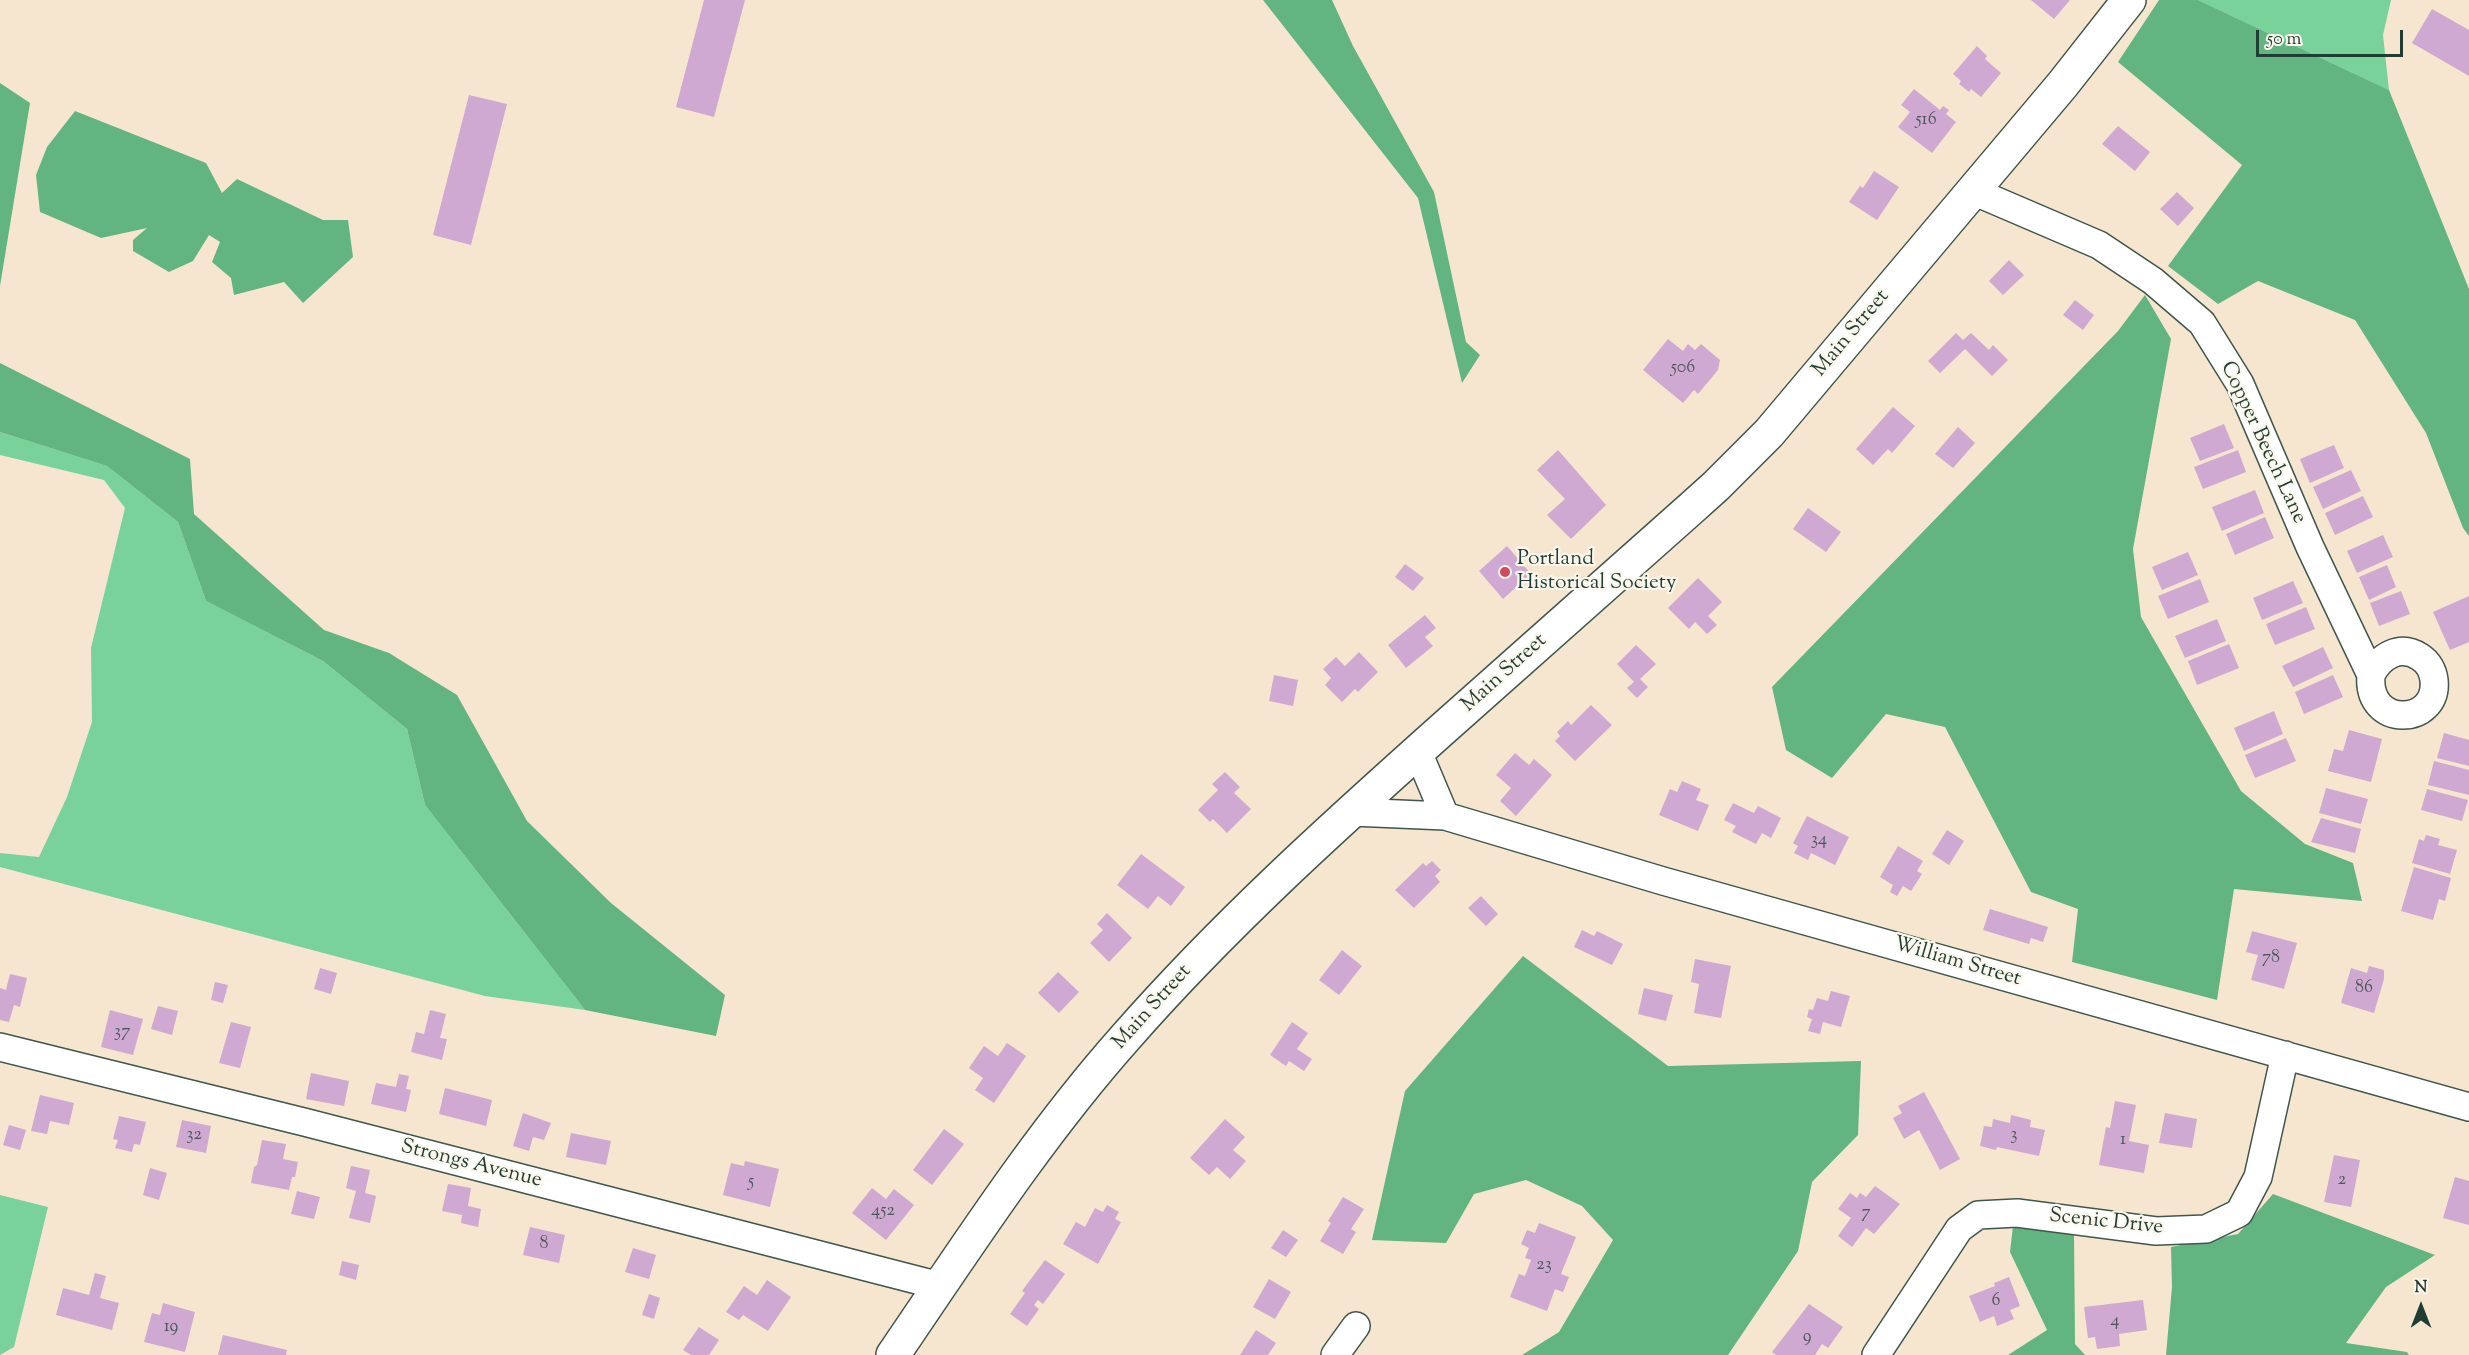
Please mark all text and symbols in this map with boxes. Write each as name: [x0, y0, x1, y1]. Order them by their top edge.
scale bar: [2259, 18, 2406, 56]
text: 50 m: [2267, 27, 2301, 53]
house number: 516: [1915, 110, 1937, 132]
street label: Main Street: [1808, 285, 1896, 383]
house number: 506: [1671, 358, 1695, 380]
street label: Copper Beech Lane: [2213, 358, 2311, 528]
place label: Portland Historical Society: [1517, 547, 1676, 597]
marker: Portland Historical Society: [1498, 565, 1512, 579]
street label: Main Street: [1457, 629, 1553, 719]
house number: 34: [1811, 830, 1827, 852]
street label: William Street: [1890, 933, 2024, 993]
house number: 78: [2262, 948, 2280, 970]
street label: Main Street: [1108, 960, 1198, 1056]
house number: 86: [2355, 978, 2373, 1000]
house number: 37: [114, 1022, 130, 1044]
house number: 32: [186, 1125, 202, 1147]
house number: 3: [2010, 1125, 2018, 1147]
house number: 1: [2120, 1130, 2126, 1152]
street label: Strongs Avenue: [398, 1135, 544, 1195]
house number: 2: [2338, 1170, 2346, 1192]
house number: 5: [748, 1172, 754, 1194]
house number: 452: [871, 1201, 895, 1223]
house number: 7: [1861, 1203, 1871, 1225]
street label: Scenic Drive: [2048, 1204, 2164, 1242]
house number: 8: [540, 1234, 548, 1256]
house number: 23: [1536, 1255, 1552, 1277]
north arrow: [2391, 1277, 2451, 1337]
text: N: [2415, 1277, 2427, 1300]
house number: 6: [1992, 1291, 2000, 1313]
house number: 4: [2110, 1311, 2120, 1333]
house number: 19: [164, 1317, 178, 1339]
house number: 9: [1803, 1327, 1811, 1349]

